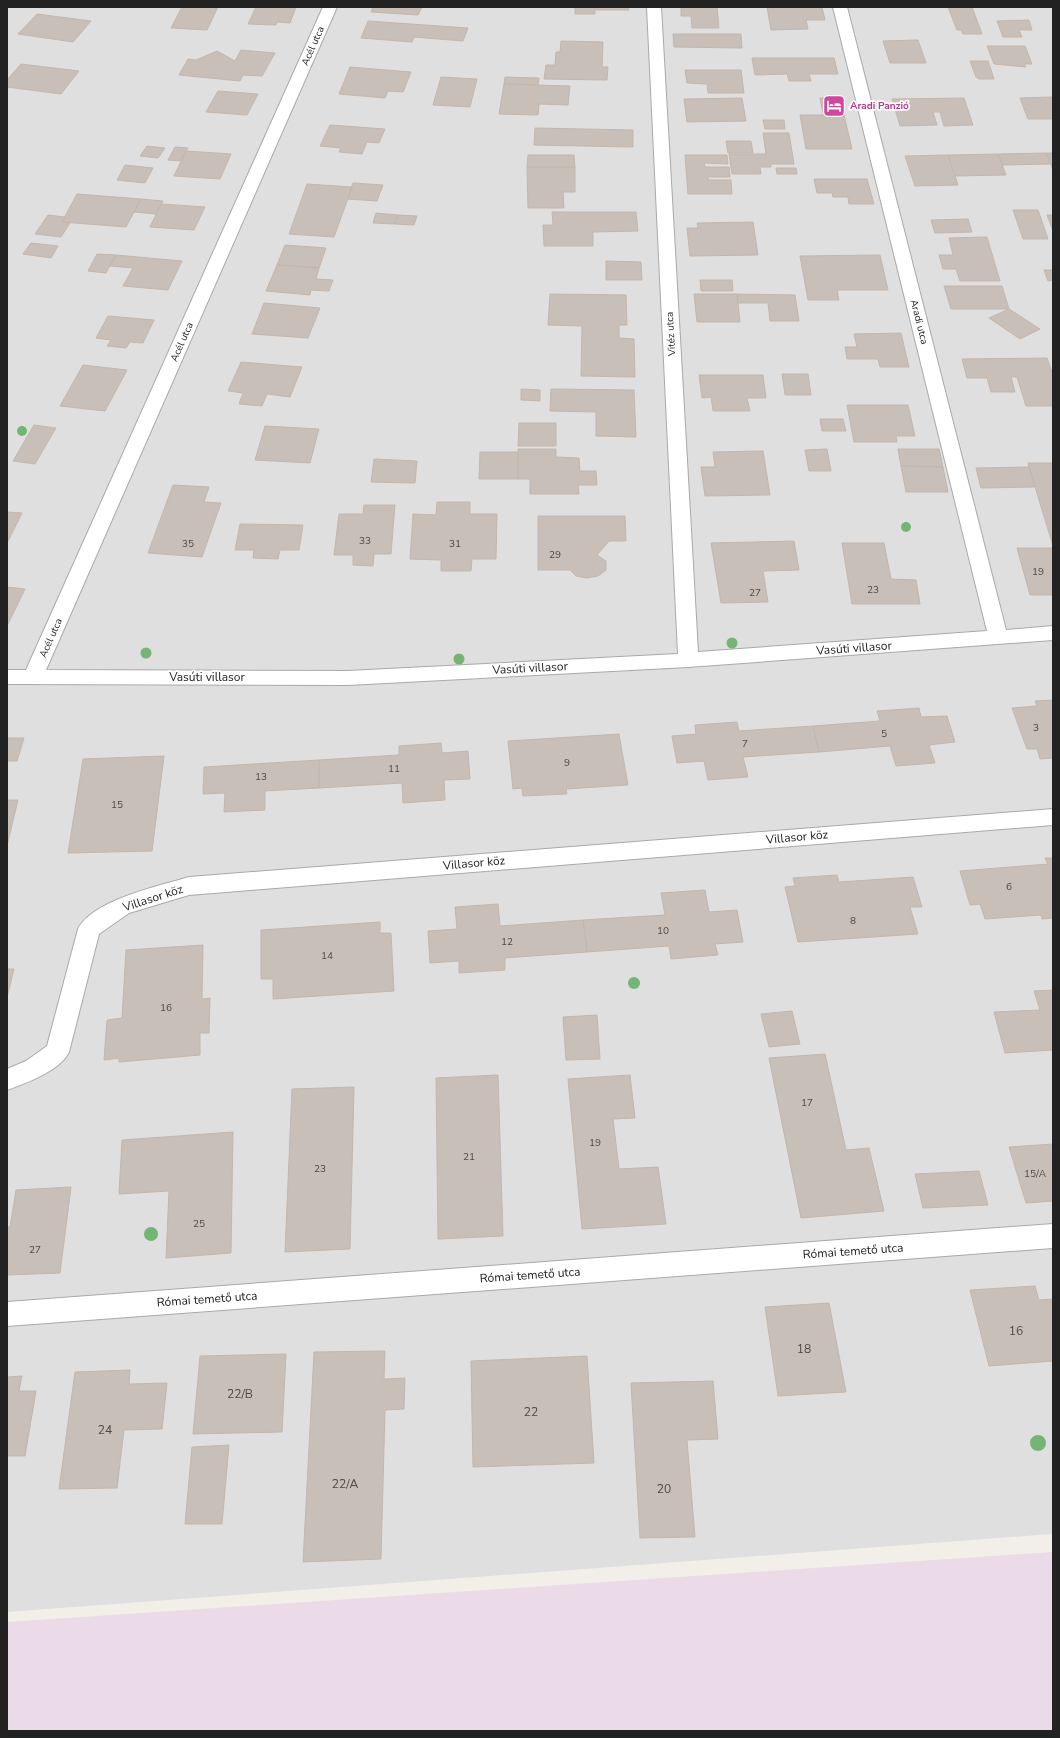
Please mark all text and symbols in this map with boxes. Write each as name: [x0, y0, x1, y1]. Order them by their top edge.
street label: Acél utca: [298, 24, 328, 68]
hotel icon: Aradi Panzió: [821, 93, 847, 119]
place label: Aradi Panzió: [850, 99, 909, 113]
street label: Aradi utca: [907, 298, 931, 346]
street label: Vitéz utca: [663, 312, 679, 357]
street label: Acél utca: [167, 320, 197, 364]
house number: 33: [359, 534, 371, 548]
house number: 35: [182, 537, 194, 551]
house number: 31: [449, 537, 461, 551]
house number: 29: [549, 548, 561, 562]
house number: 19: [1032, 565, 1044, 579]
house number: 23: [867, 583, 879, 597]
house number: 27: [749, 586, 761, 600]
street label: Acél utca: [36, 616, 66, 660]
street label: Vasúti villasor: [815, 637, 893, 659]
street label: Vasúti villasor: [491, 658, 569, 678]
street label: Vasúti villasor: [168, 669, 246, 685]
house number: 3: [1033, 721, 1039, 735]
house number: 5: [881, 727, 887, 741]
house number: 7: [742, 737, 748, 751]
house number: 9: [564, 756, 570, 770]
house number: 11: [388, 762, 400, 776]
house number: 13: [255, 770, 267, 784]
house number: 15: [111, 798, 123, 812]
street label: Villasor köz: [764, 826, 829, 848]
street label: Villasor köz: [441, 852, 506, 874]
house number: 6: [1006, 880, 1012, 894]
street label: Villasor köz: [120, 881, 186, 916]
house number: 8: [850, 914, 856, 928]
house number: 10: [657, 924, 669, 938]
house number: 12: [501, 935, 513, 949]
house number: 14: [321, 949, 333, 963]
house number: 16: [160, 1001, 172, 1015]
house number: 17: [801, 1096, 813, 1110]
house number: 19: [589, 1136, 601, 1150]
house number: 21: [463, 1150, 475, 1164]
house number: 23: [314, 1162, 326, 1176]
house number: 15/A: [1024, 1167, 1047, 1181]
house number: 25: [193, 1217, 205, 1231]
street label: Római temető utca: [802, 1240, 904, 1262]
house number: 27: [29, 1243, 41, 1257]
street label: Római temető utca: [479, 1264, 581, 1286]
street label: Római temető utca: [156, 1288, 258, 1310]
house number: 16: [1009, 1323, 1023, 1339]
house number: 18: [797, 1341, 811, 1357]
house number: 22/B: [227, 1386, 253, 1402]
house number: 22: [524, 1404, 538, 1420]
house number: 24: [98, 1422, 112, 1438]
house number: 22/A: [332, 1476, 358, 1492]
house number: 20: [657, 1481, 671, 1497]

